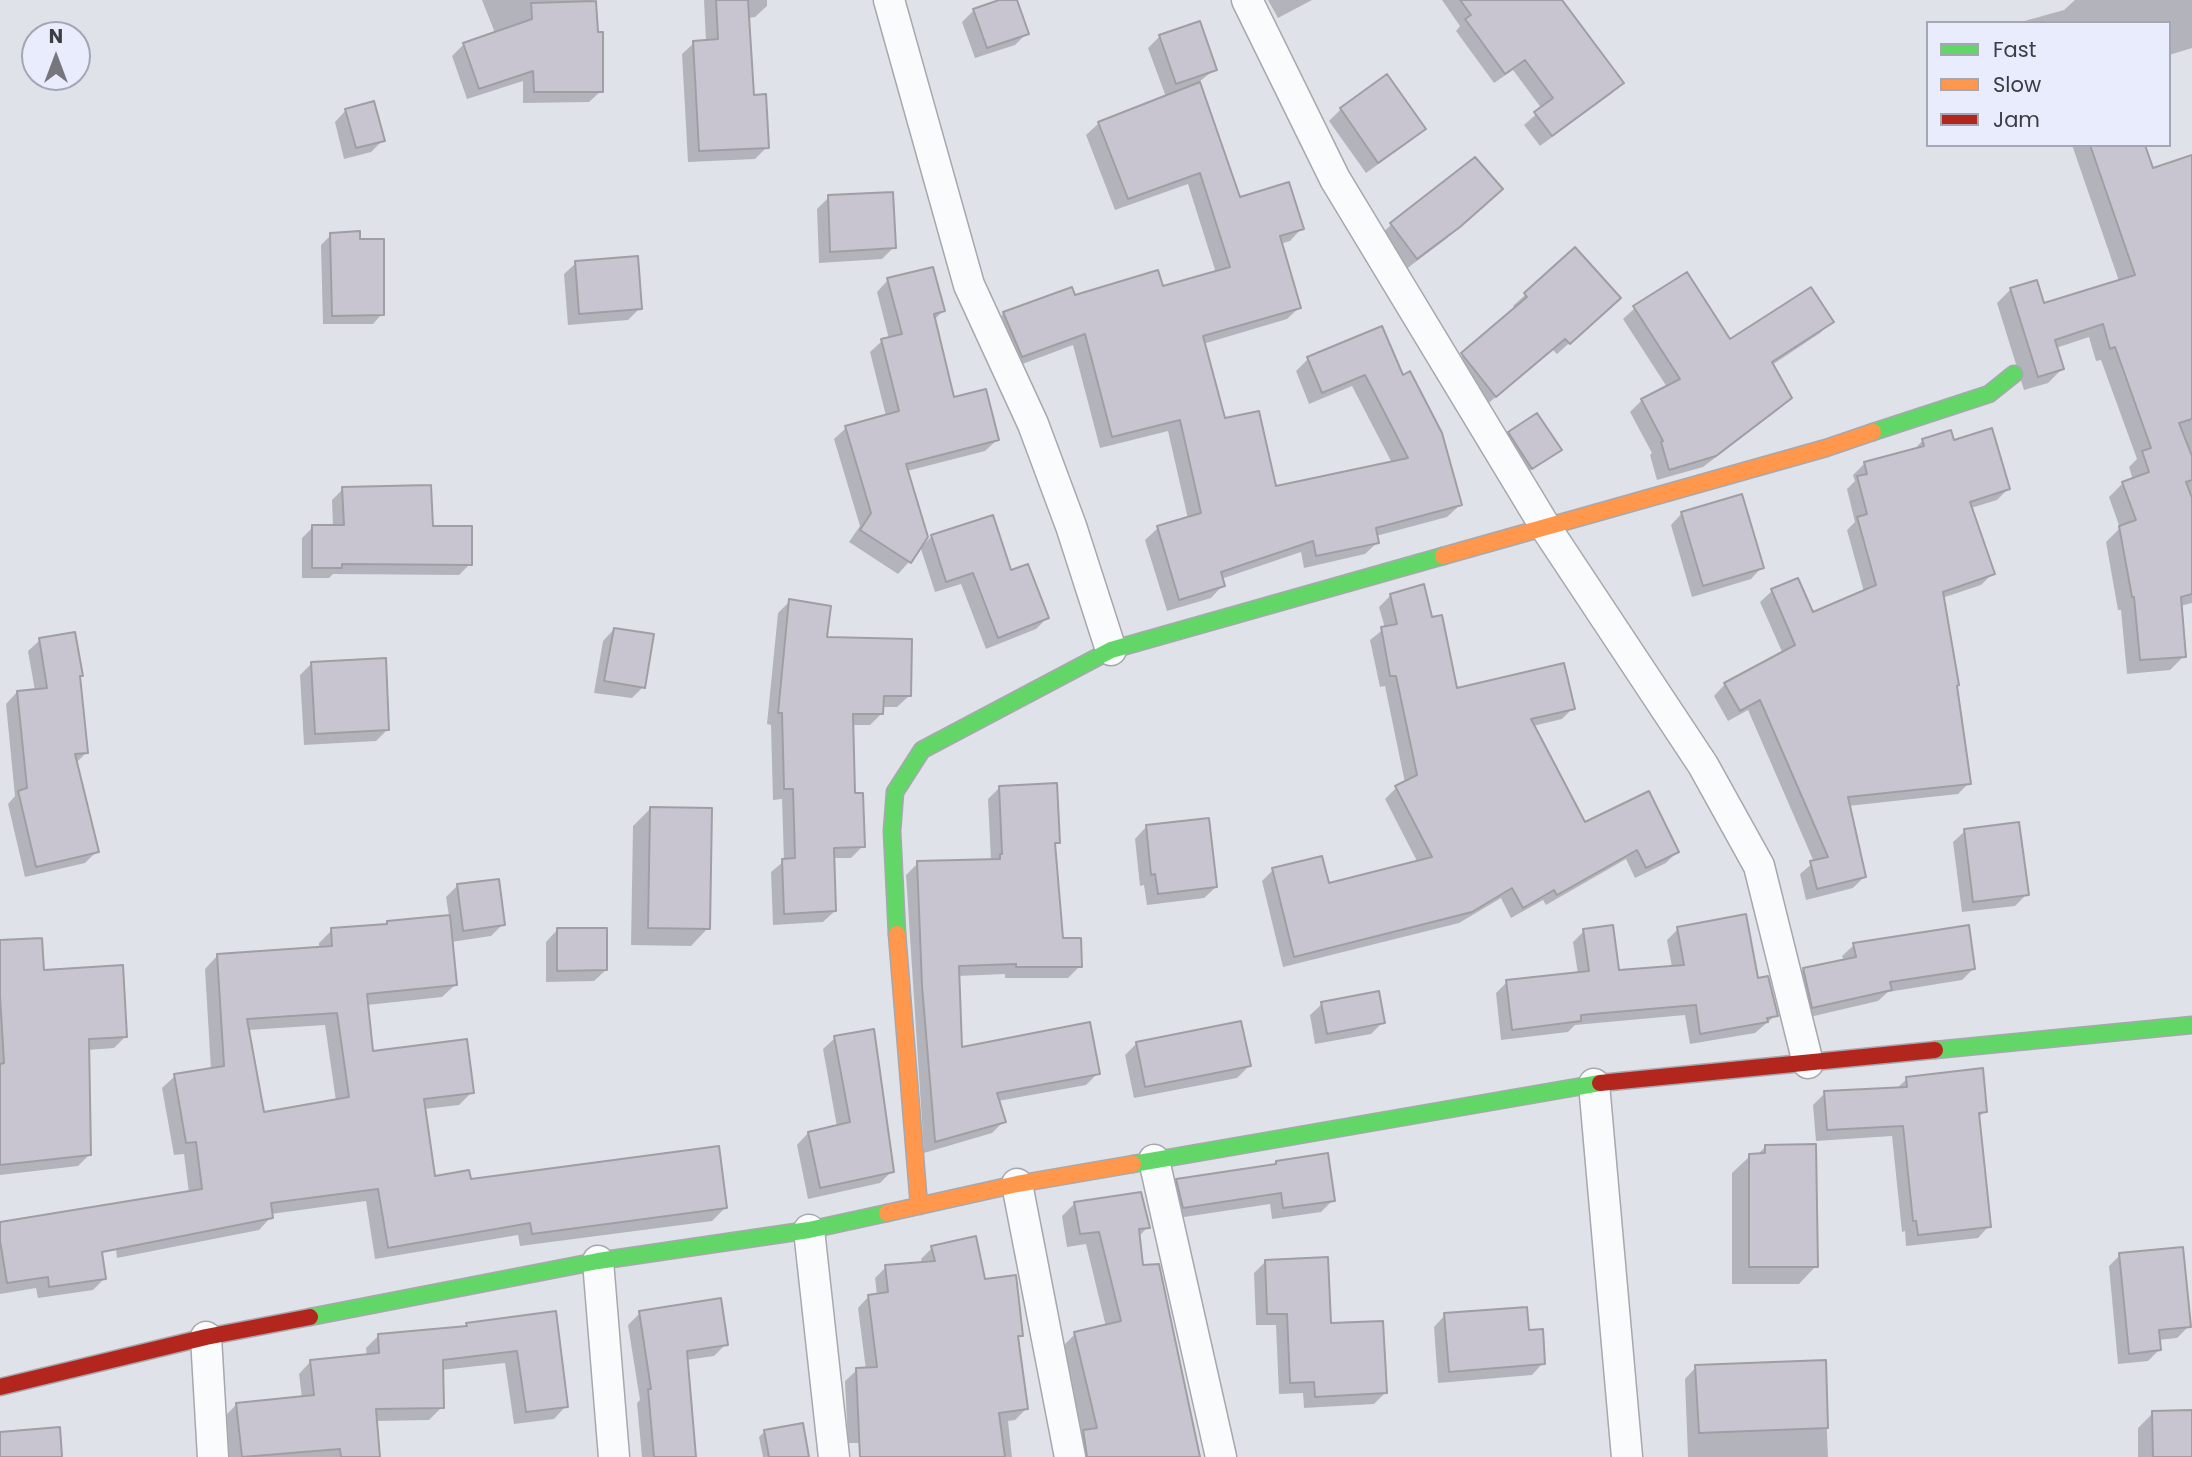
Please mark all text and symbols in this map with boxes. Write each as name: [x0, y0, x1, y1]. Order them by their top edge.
north arrow: [21, 21, 91, 91]
legend: [1926, 21, 2171, 147]
text: N: [49, 23, 63, 50]
text: Fast: [1993, 35, 2036, 64]
text: Slow: [1993, 70, 2041, 99]
text: Jam: [1993, 105, 2040, 134]

